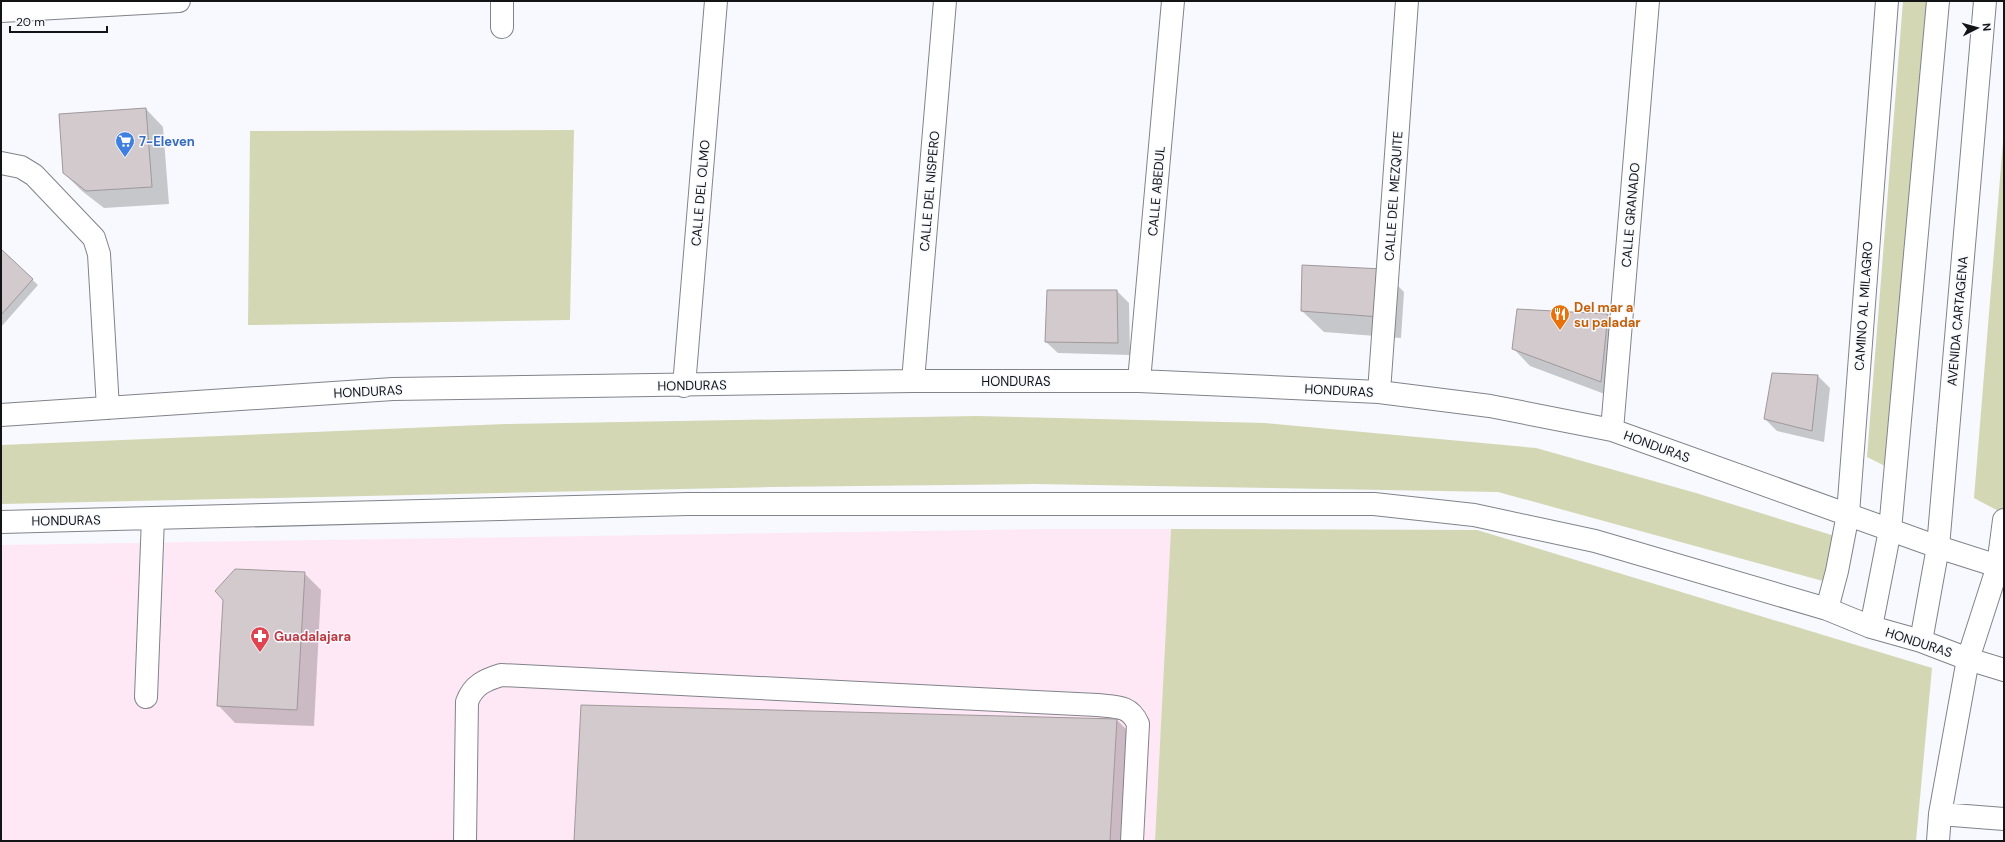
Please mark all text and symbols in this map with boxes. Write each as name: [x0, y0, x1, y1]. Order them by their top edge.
scale bar: [10, 8, 107, 34]
north arrow: [1957, 8, 1997, 48]
text: 20 m: [16, 14, 45, 30]
text: N: [1980, 22, 1994, 32]
supermarket icon: 7-Eleven: [114, 130, 136, 158]
street label: CALLE DEL NISPERO: [916, 130, 943, 252]
street label: CALLE DEL MEZQUITE: [1380, 131, 1407, 262]
place label: 7-Eleven: [139, 133, 195, 150]
street label: CALLE DEL OLMO: [687, 139, 714, 247]
street label: CALLE ABEDUL: [1144, 145, 1169, 237]
street label: CALLE GRANADO: [1617, 162, 1644, 268]
street label: CAMINO AL MILAGRO: [1850, 241, 1877, 371]
street label: AVENIDA CARTAGENA: [1943, 255, 1972, 387]
place label: Del mar a su paladar: [1574, 299, 1641, 331]
restaurant icon: Del mar a su paladar: [1549, 303, 1571, 331]
street label: HONDURAS: [981, 373, 1051, 390]
street label: HONDURAS: [657, 376, 727, 395]
street label: HONDURAS: [1304, 380, 1374, 401]
street label: HONDURAS: [333, 381, 403, 402]
street label: HONDURAS: [1621, 427, 1692, 466]
street label: HONDURAS: [31, 511, 101, 530]
street label: HONDURAS: [1883, 624, 1954, 661]
pharmacy icon: Guadalajara: [249, 625, 271, 653]
place label: Guadalajara: [274, 628, 351, 645]

